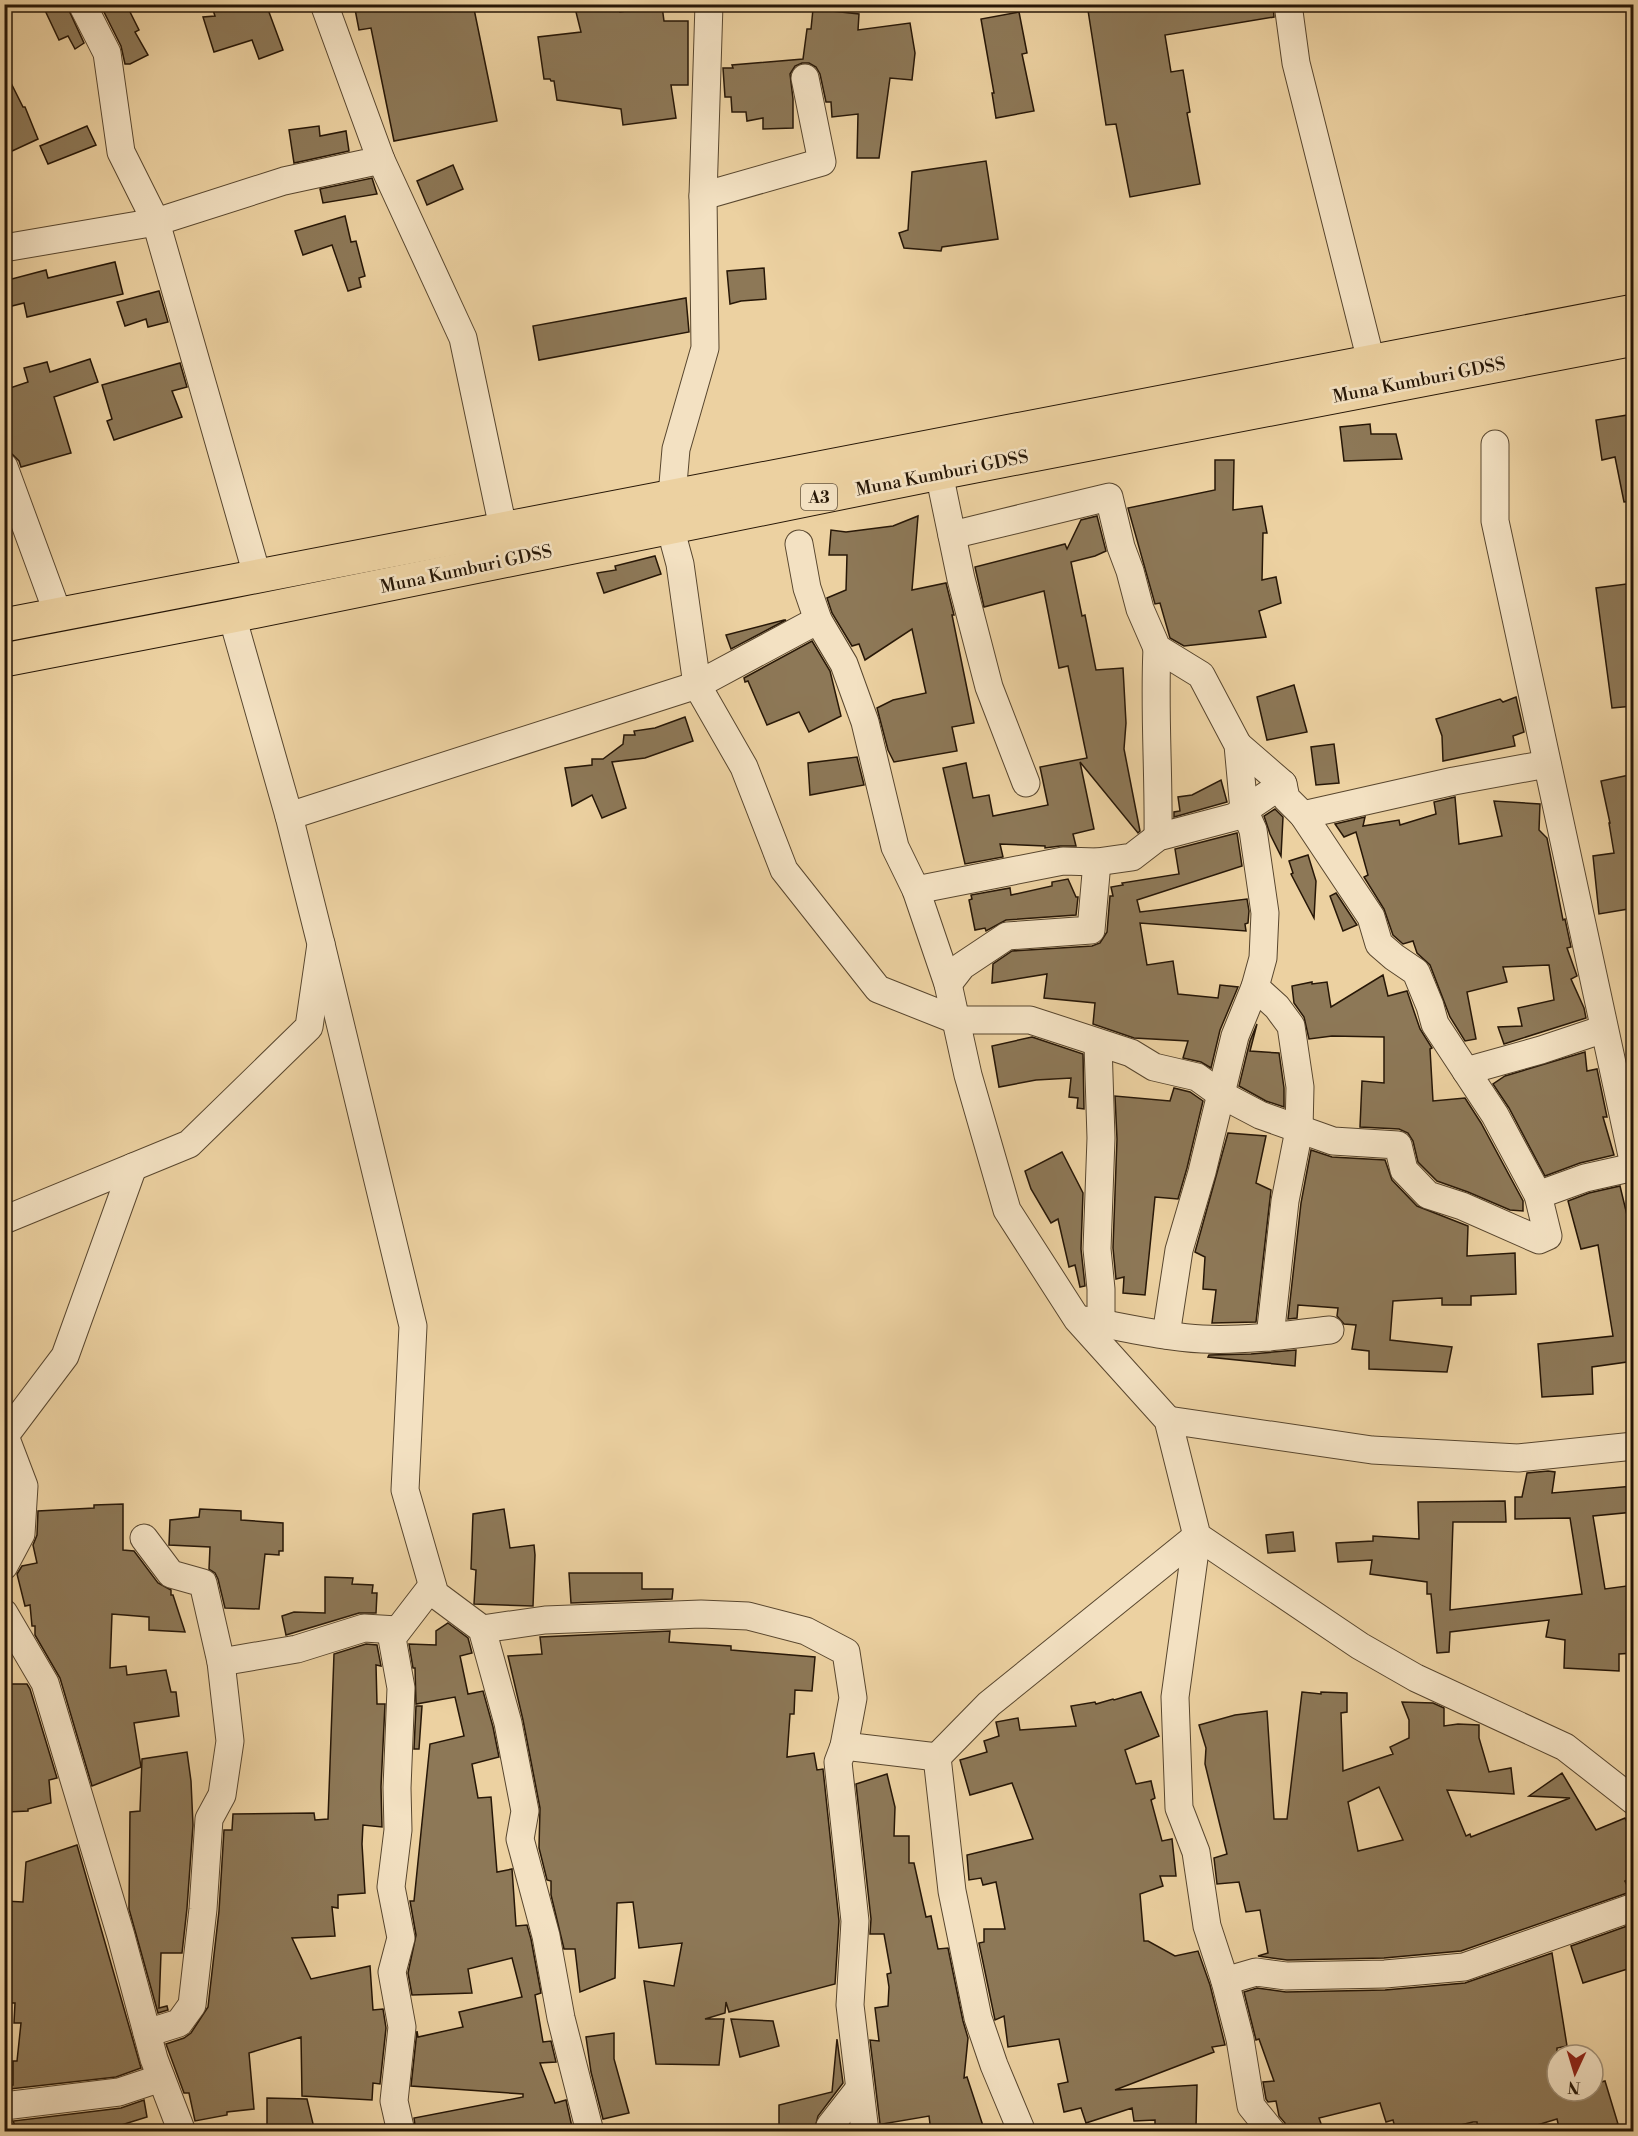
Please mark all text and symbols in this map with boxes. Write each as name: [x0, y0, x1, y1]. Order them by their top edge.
street label: Muna Kumburi GDSS: [1331, 352, 1507, 409]
street label: Muna Kumburi GDSS: [854, 445, 1030, 502]
road number: A3: [801, 484, 837, 510]
street label: Muna Kumburi GDSS: [378, 540, 554, 599]
north arrow: [1545, 2043, 1605, 2103]
text: N: [1567, 2077, 1581, 2097]

